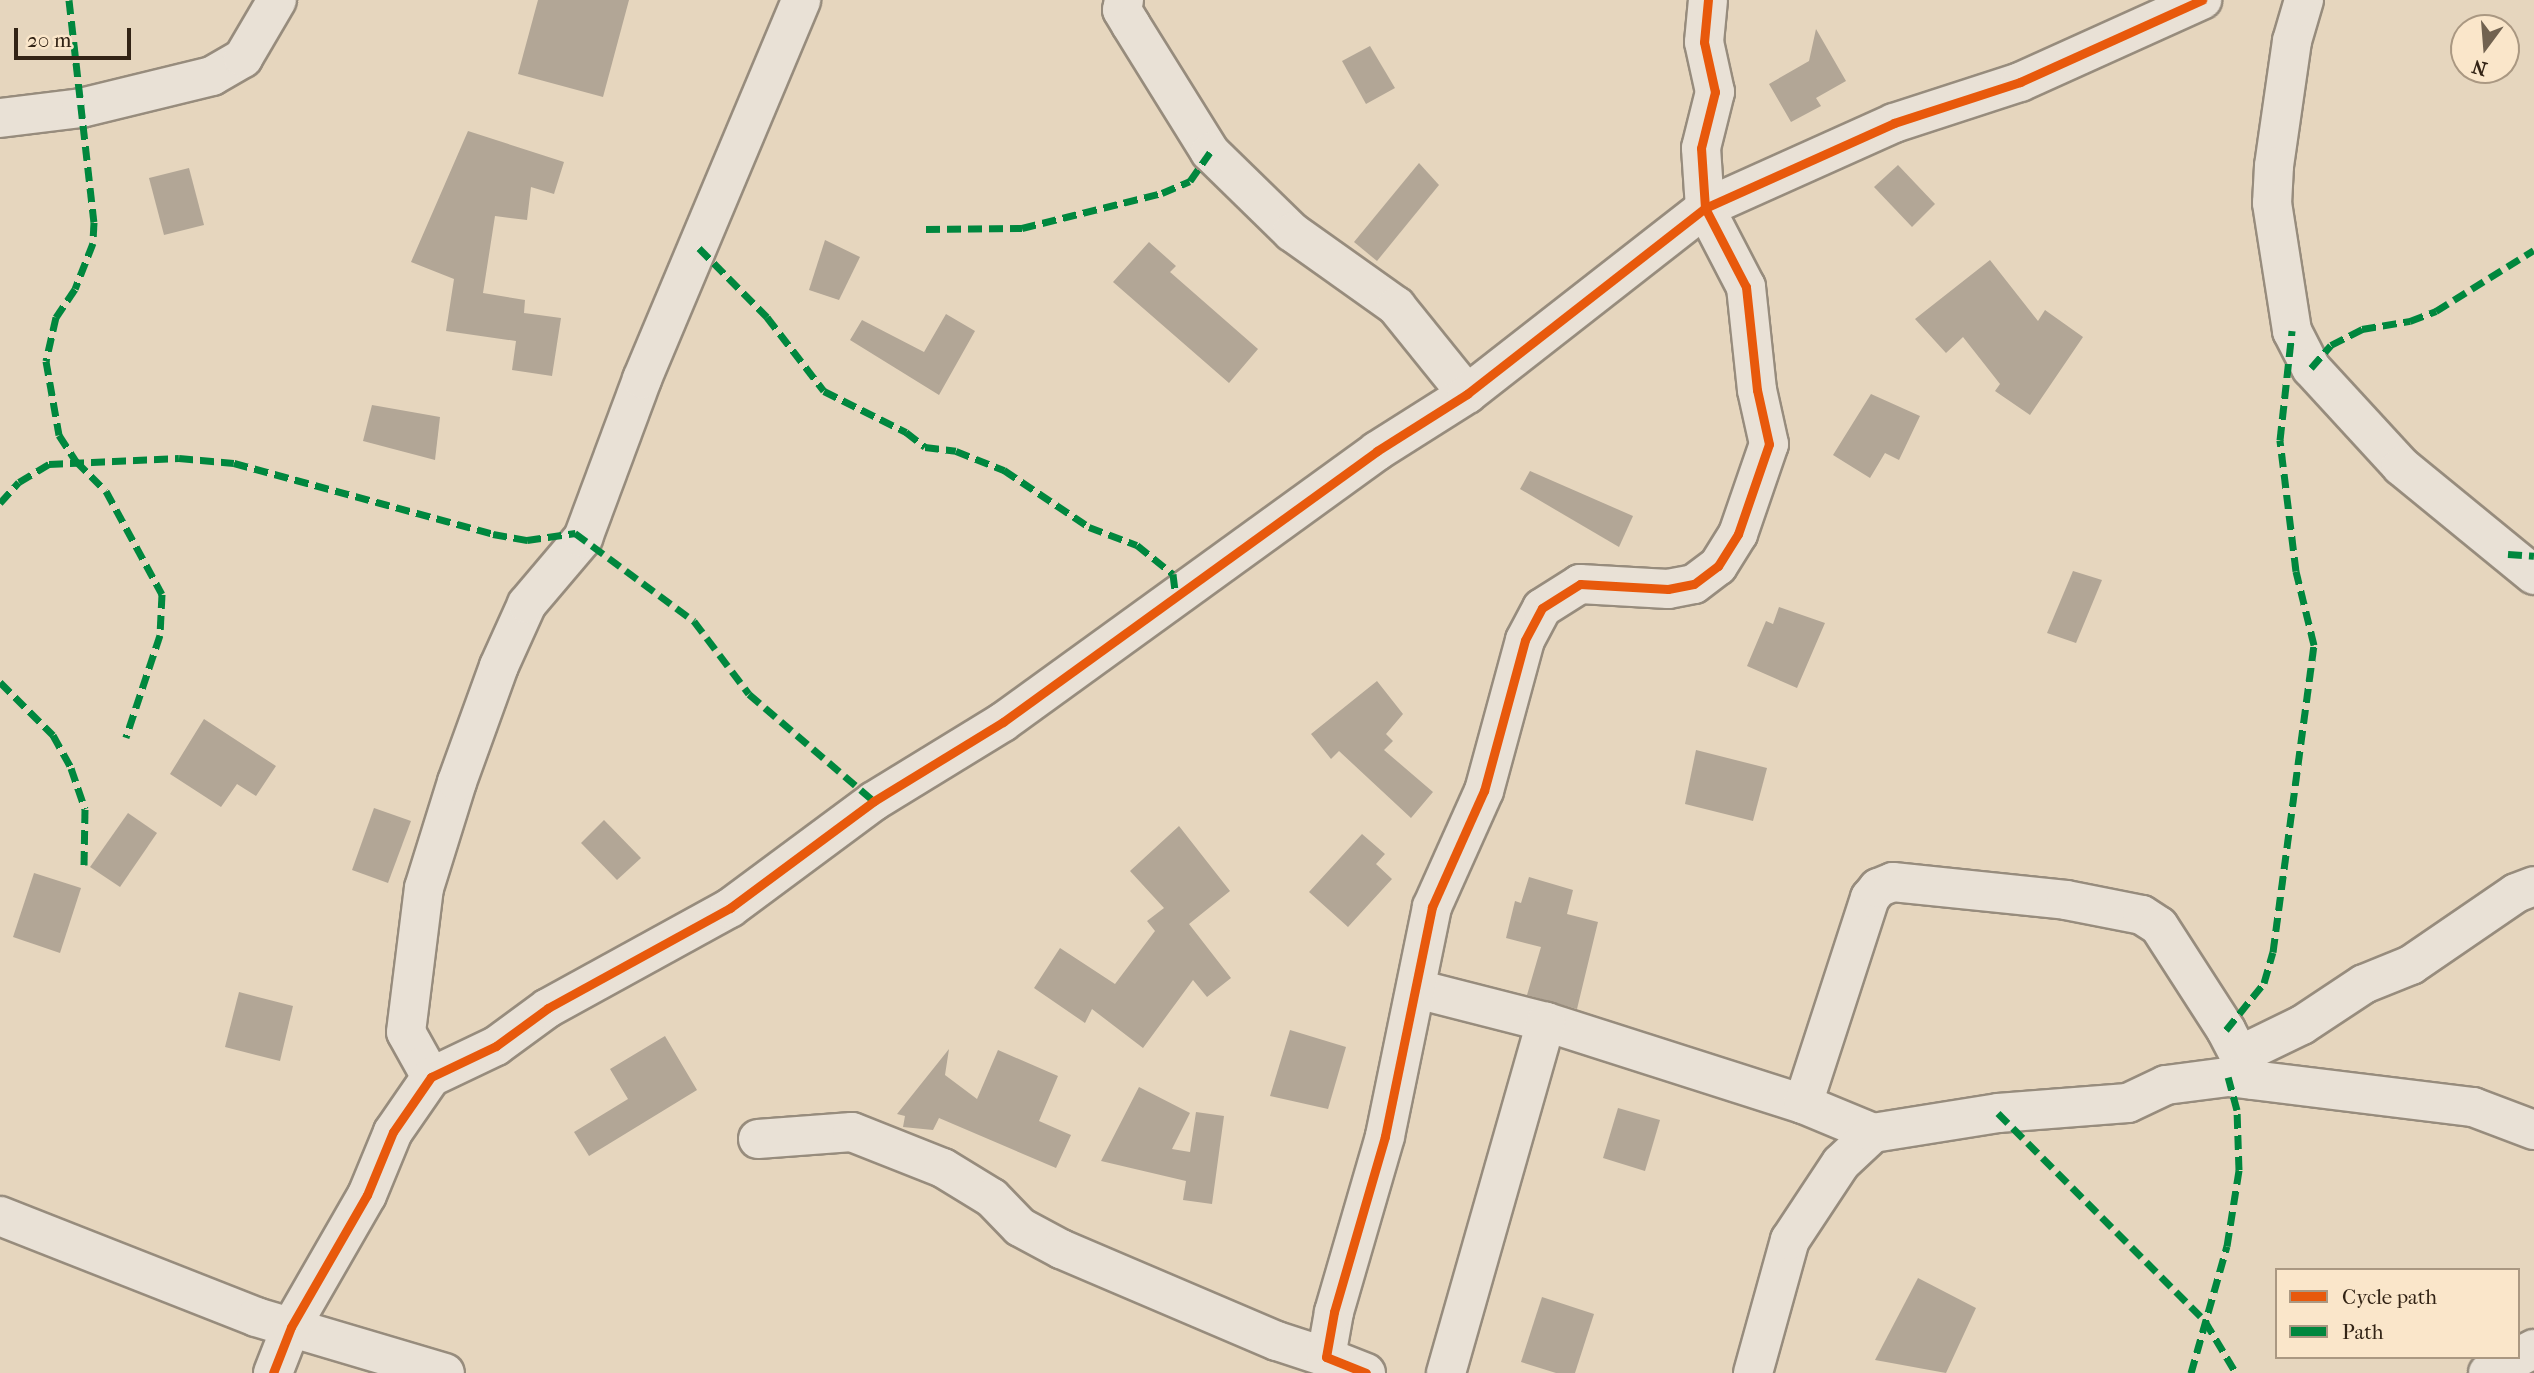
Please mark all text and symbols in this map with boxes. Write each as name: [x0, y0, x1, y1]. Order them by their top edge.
scale bar: [18, 14, 135, 58]
north arrow: [2450, 14, 2520, 84]
text: 20 m: [27, 28, 71, 52]
text: N: [2470, 55, 2490, 80]
legend: [2275, 1268, 2520, 1359]
text: Cycle path: [2342, 1285, 2437, 1309]
text: Path: [2342, 1320, 2383, 1344]

